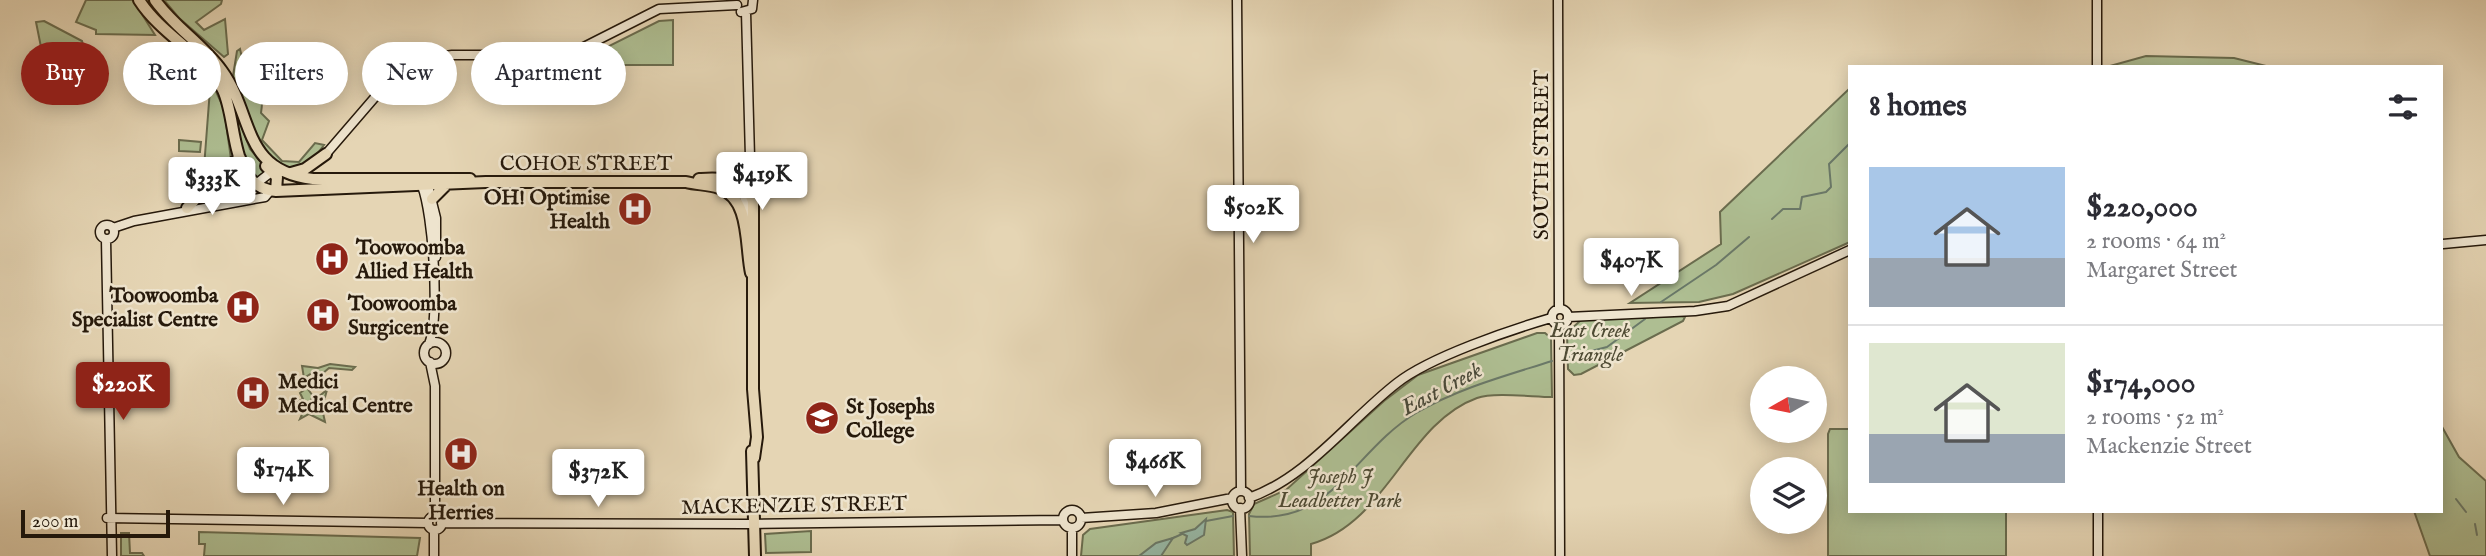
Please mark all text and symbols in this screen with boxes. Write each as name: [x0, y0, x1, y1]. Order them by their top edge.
chip: Buy: [21, 42, 109, 105]
chip: Rent: [123, 42, 221, 105]
chip: Filters: [235, 42, 348, 105]
chip: New: [362, 42, 457, 105]
chip: Apartment: [471, 42, 626, 105]
street label: SOUTH STREET: [1529, 69, 1556, 240]
text: 8 homes: [1869, 88, 1967, 126]
icon: filters: [2384, 88, 2422, 126]
street label: COHOE STREET: [500, 151, 673, 178]
pin: $419K: [713, 152, 811, 212]
pin: $333K: [163, 158, 261, 217]
text: $419K: [732, 160, 792, 189]
text: $333K: [184, 165, 240, 194]
place label: OH! Optimise Health: [484, 185, 611, 236]
pin: $502K: [1204, 186, 1302, 245]
text: $220,000: [2086, 189, 2198, 227]
hospital icon: OH! Optimise Health: [616, 190, 654, 228]
text: $502K: [1223, 193, 1283, 222]
icon: home: [1925, 195, 2009, 279]
text: 2 rooms · 64 m²: [2086, 227, 2226, 256]
place label: Toowoomba Allied Health: [355, 235, 474, 286]
pin: $407K: [1582, 238, 1680, 298]
hospital icon: Toowoomba Allied Health: [313, 240, 351, 278]
text: $407K: [1600, 246, 1662, 275]
text: Margaret Street: [2086, 256, 2238, 285]
place label: Toowoomba Specialist Centre: [72, 283, 219, 334]
hospital icon: Toowoomba Specialist Centre: [224, 288, 262, 326]
place label: Toowoomba Surgicentre: [347, 291, 457, 342]
hospital icon: Toowoomba Surgicentre: [304, 296, 342, 334]
park label: East Creek Triangle: [1549, 318, 1631, 369]
water label: East Creek: [1395, 356, 1487, 423]
pin: $220K: [74, 362, 172, 422]
text: $174,000: [2086, 365, 2195, 403]
north arrow: [1750, 366, 1827, 443]
map controls: [1750, 366, 1827, 534]
place label: Medici Medical Centre: [278, 369, 413, 420]
text: $220K: [92, 370, 154, 399]
icon: home: [1925, 371, 2009, 455]
hospital icon: Medici Medical Centre: [234, 374, 272, 412]
place label: St Josephs College: [846, 394, 935, 445]
school or university icon: St Josephs College: [803, 399, 841, 437]
text: 2 rooms · 52 m²: [2086, 403, 2224, 432]
text: Mackenzie Street: [2086, 432, 2252, 461]
hospital icon: Health on Herries: [442, 435, 480, 473]
pin: $466K: [1106, 440, 1204, 499]
text: $466K: [1125, 447, 1185, 476]
pin: $174K: [234, 448, 332, 507]
pin: $372K: [549, 449, 647, 509]
text: $174K: [253, 455, 313, 484]
text: $372K: [568, 457, 628, 486]
button: layers: [1750, 457, 1827, 534]
park label: Joseph J Leadbetter Park: [1277, 464, 1402, 515]
place label: Health on Herries: [417, 476, 505, 527]
street label: MACKENZIE STREET: [681, 491, 908, 522]
scale bar: [21, 507, 170, 539]
text: 200 m: [32, 510, 78, 534]

